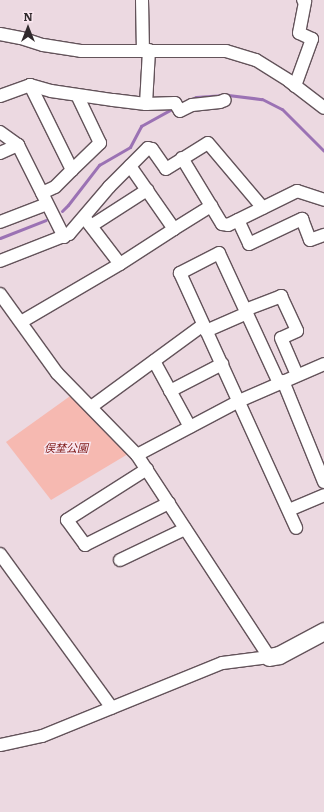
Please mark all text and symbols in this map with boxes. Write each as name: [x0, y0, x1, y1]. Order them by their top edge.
north arrow: [8, 8, 48, 48]
text: N: [23, 8, 33, 24]
park label: 俣埜公園: [44, 440, 88, 454]

